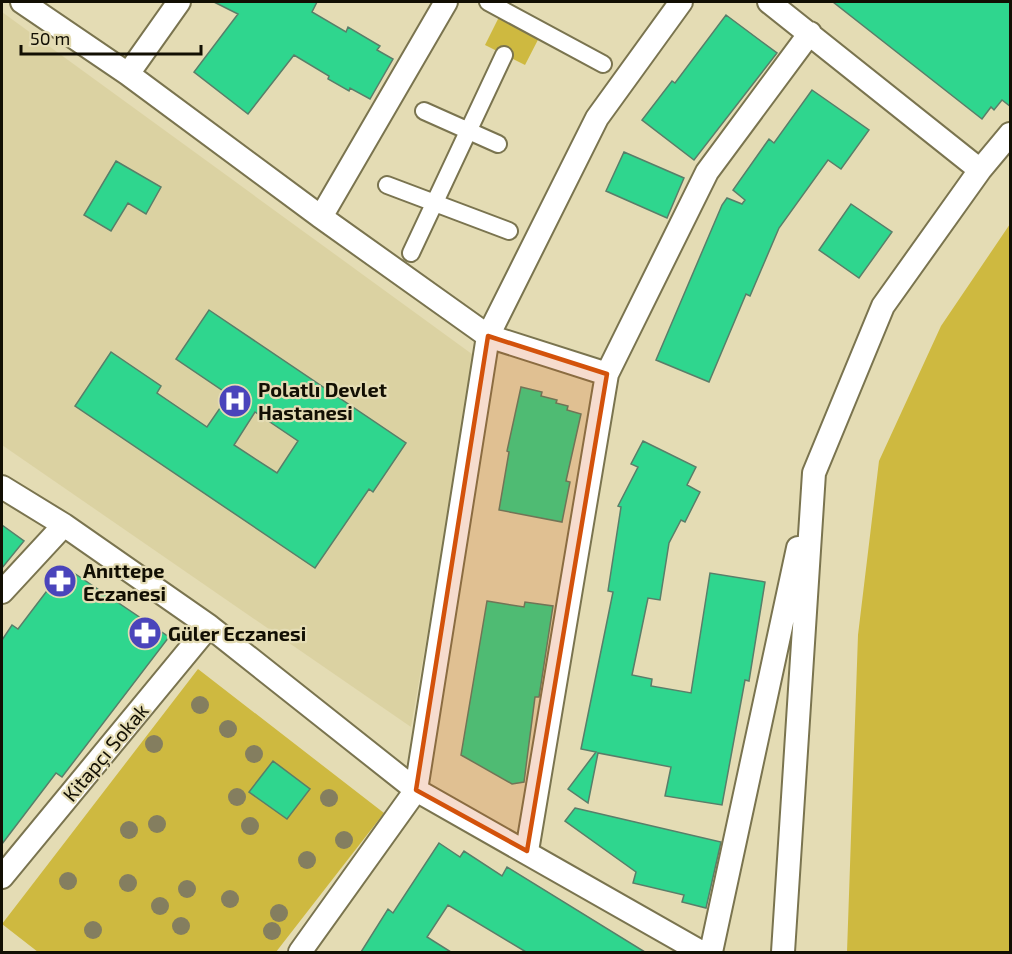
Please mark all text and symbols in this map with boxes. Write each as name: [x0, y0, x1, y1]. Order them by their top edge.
scale bar: [21, 18, 201, 56]
text: 50 m: [30, 27, 70, 49]
place label: Polatlı Devlet Hastanesi: [258, 377, 387, 424]
hospital icon: Polatlı Devlet Hastanesi: [217, 383, 253, 419]
place label: Anıttepe Eczanesi: [83, 558, 166, 605]
pharmacy icon: Anıttepe Eczanesi: [42, 563, 78, 599]
pharmacy icon: Güler Eczanesi: [127, 615, 163, 651]
place label: Güler Eczanesi: [168, 621, 306, 645]
street label: Kitapçı Sokak: [57, 698, 154, 806]

